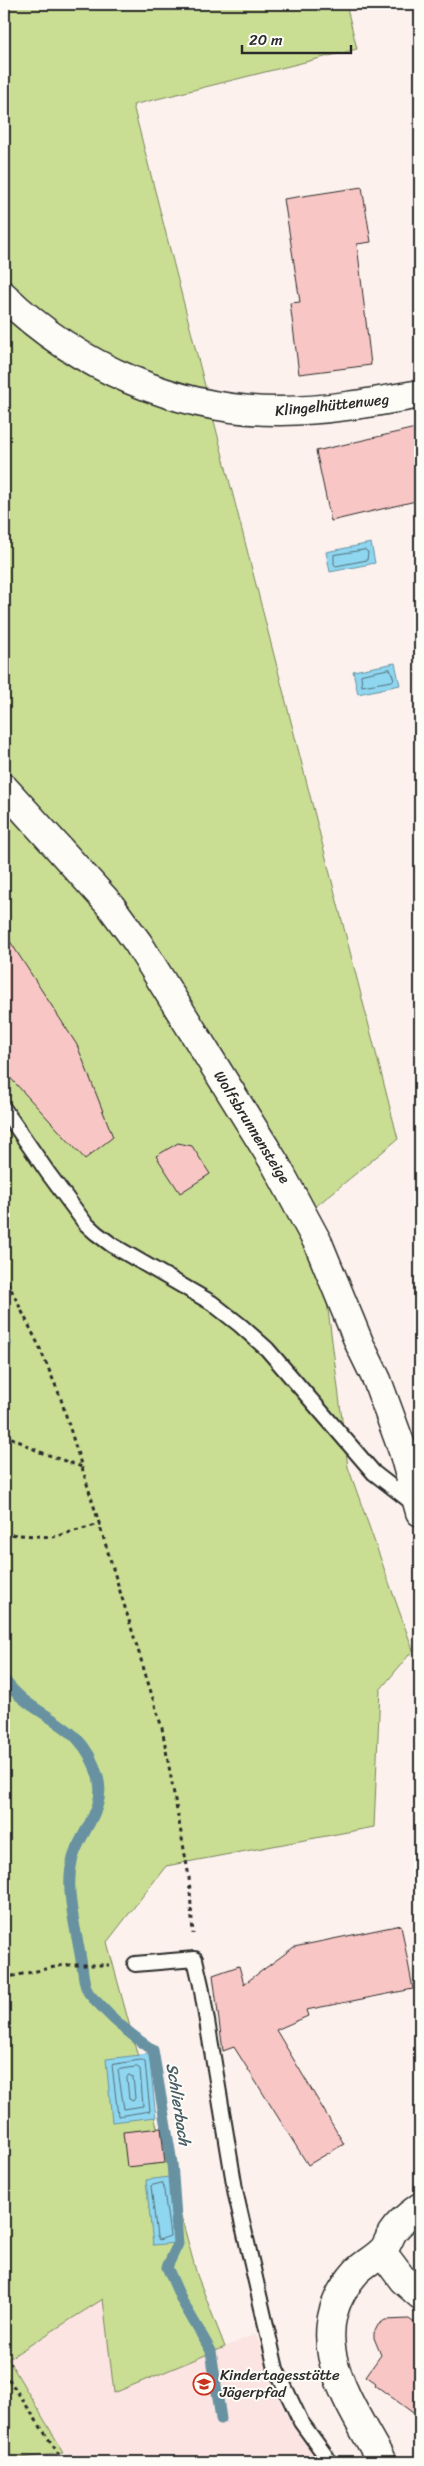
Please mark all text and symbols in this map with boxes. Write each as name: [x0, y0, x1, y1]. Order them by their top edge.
scale bar: [242, 22, 350, 54]
text: 20 m: [249, 27, 283, 53]
street label: Klingelhüttenweg: [274, 386, 391, 424]
street label: Wolfsbrunnensteige: [207, 1065, 297, 1189]
water label: Schlierbach: [158, 2061, 200, 2149]
place label: Kindertagesstätte Jägerpfad: [219, 2362, 340, 2405]
school or university icon: Kindertagesstätte Jägerpfad: [192, 2372, 216, 2396]

